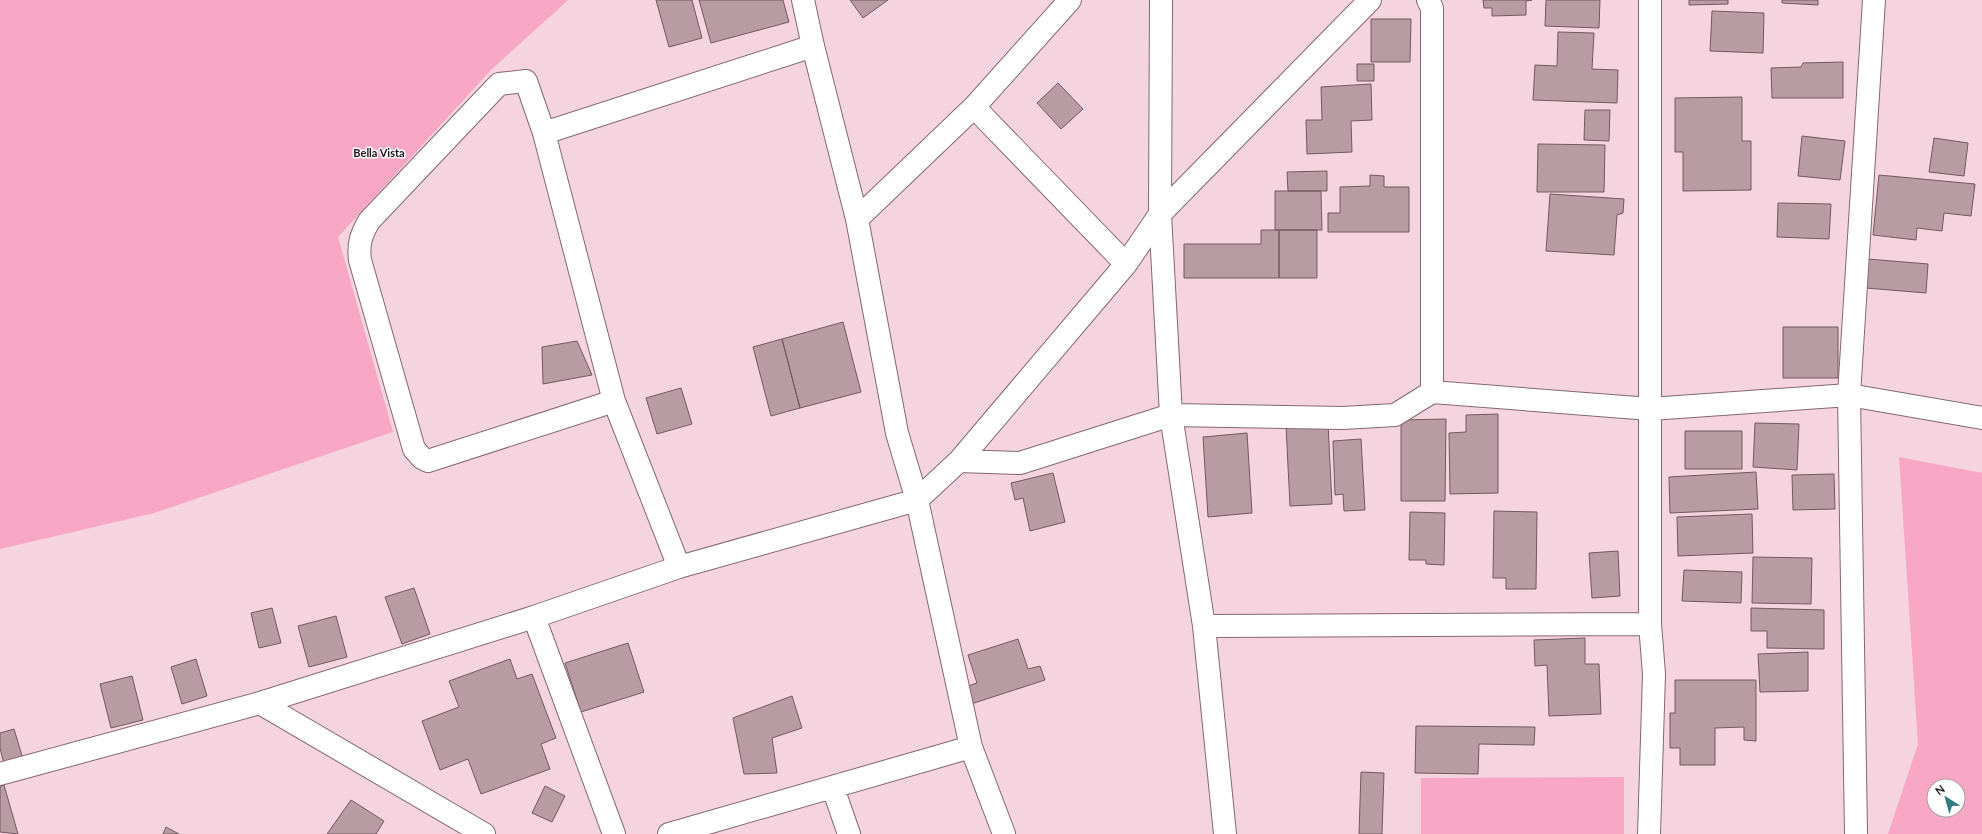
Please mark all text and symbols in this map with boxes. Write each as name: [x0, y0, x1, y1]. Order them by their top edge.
district label: Bella Vista: [353, 146, 405, 159]
north arrow: [1926, 778, 1966, 818]
text: N: [1932, 782, 1947, 797]

